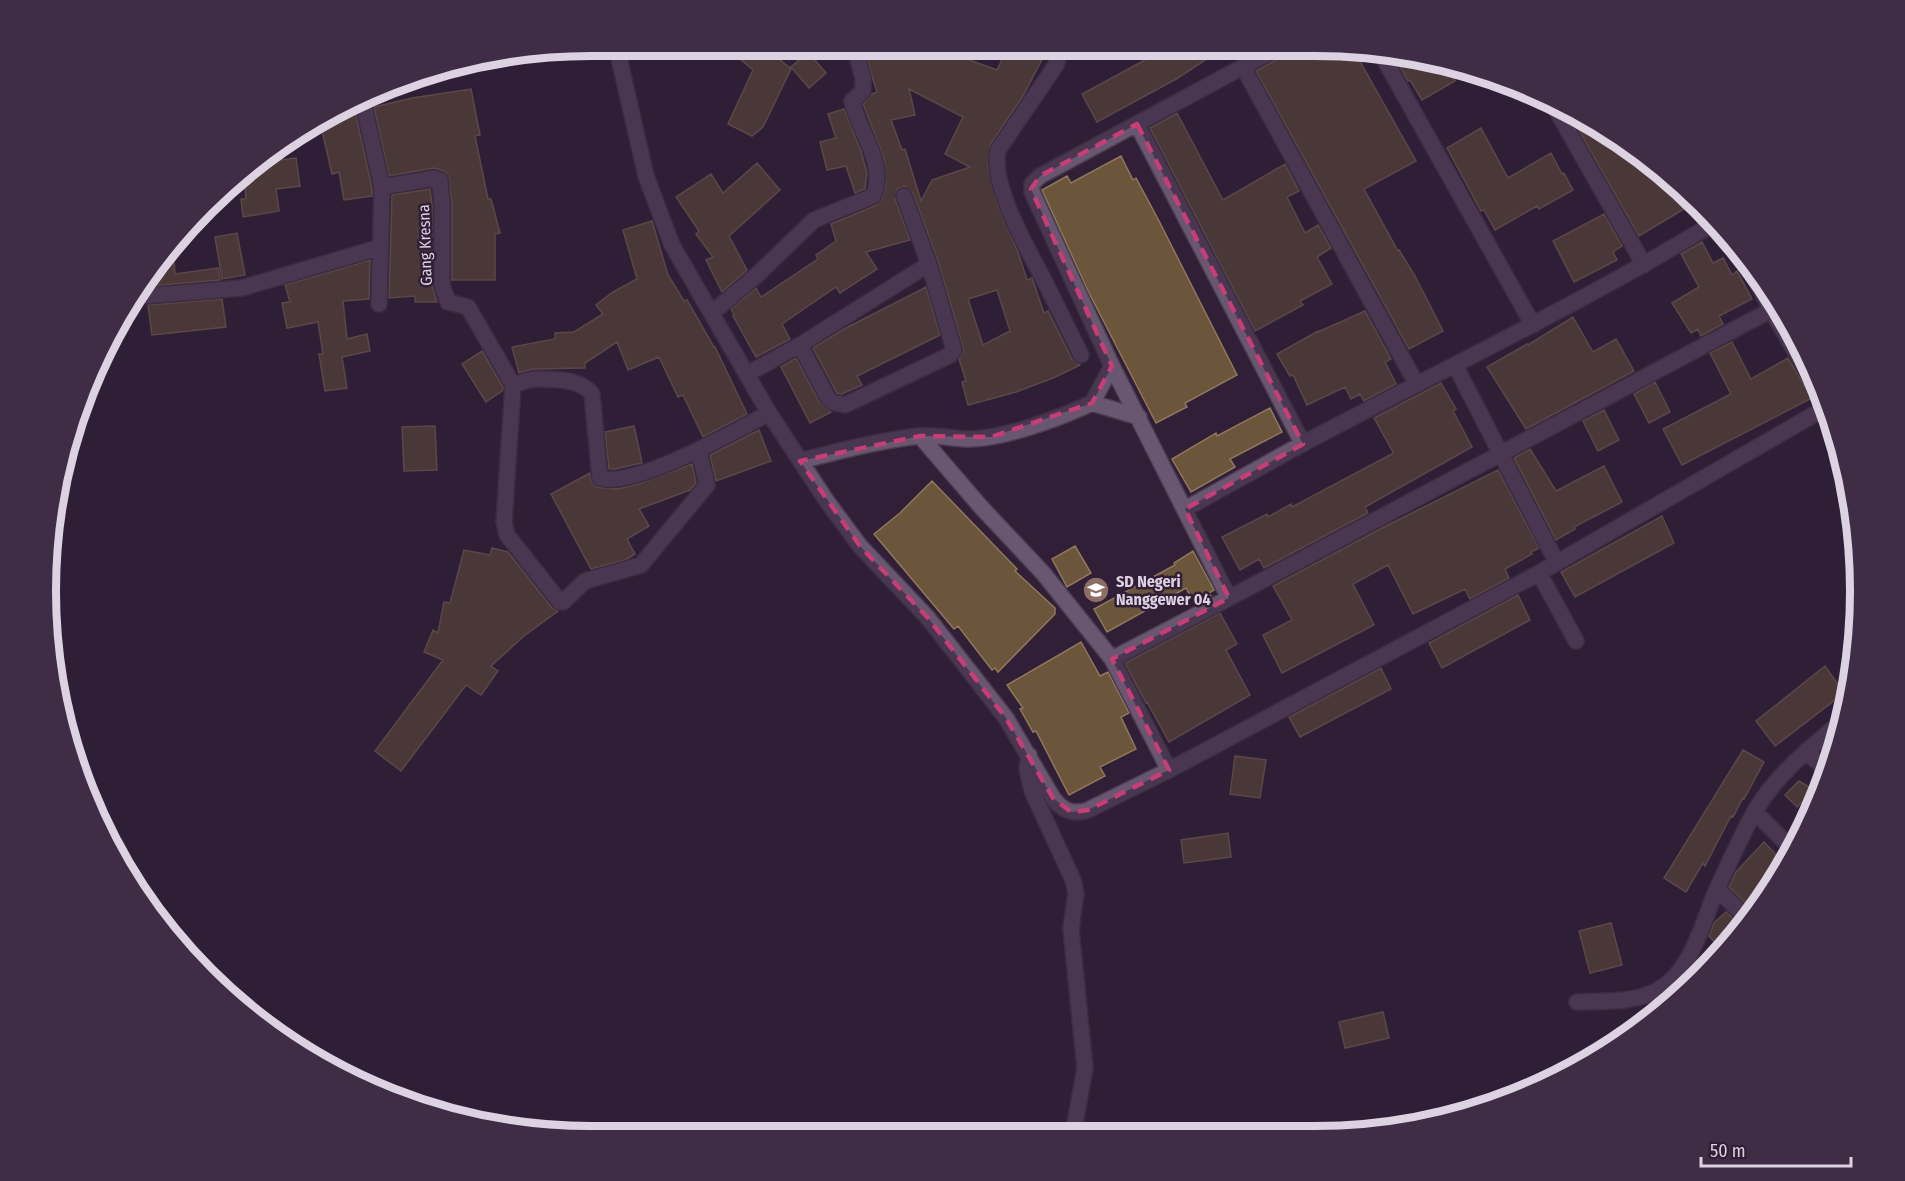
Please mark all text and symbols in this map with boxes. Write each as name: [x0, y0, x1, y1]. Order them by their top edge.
street label: Gang Kresna: [414, 204, 436, 286]
place label: SD Negeri Nanggewer 04: [1116, 572, 1211, 609]
school or university icon: SD Negeri Nanggewer 04: [1081, 575, 1111, 605]
scale bar: [1701, 1130, 1851, 1168]
text: 50 m: [1710, 1140, 1746, 1162]

